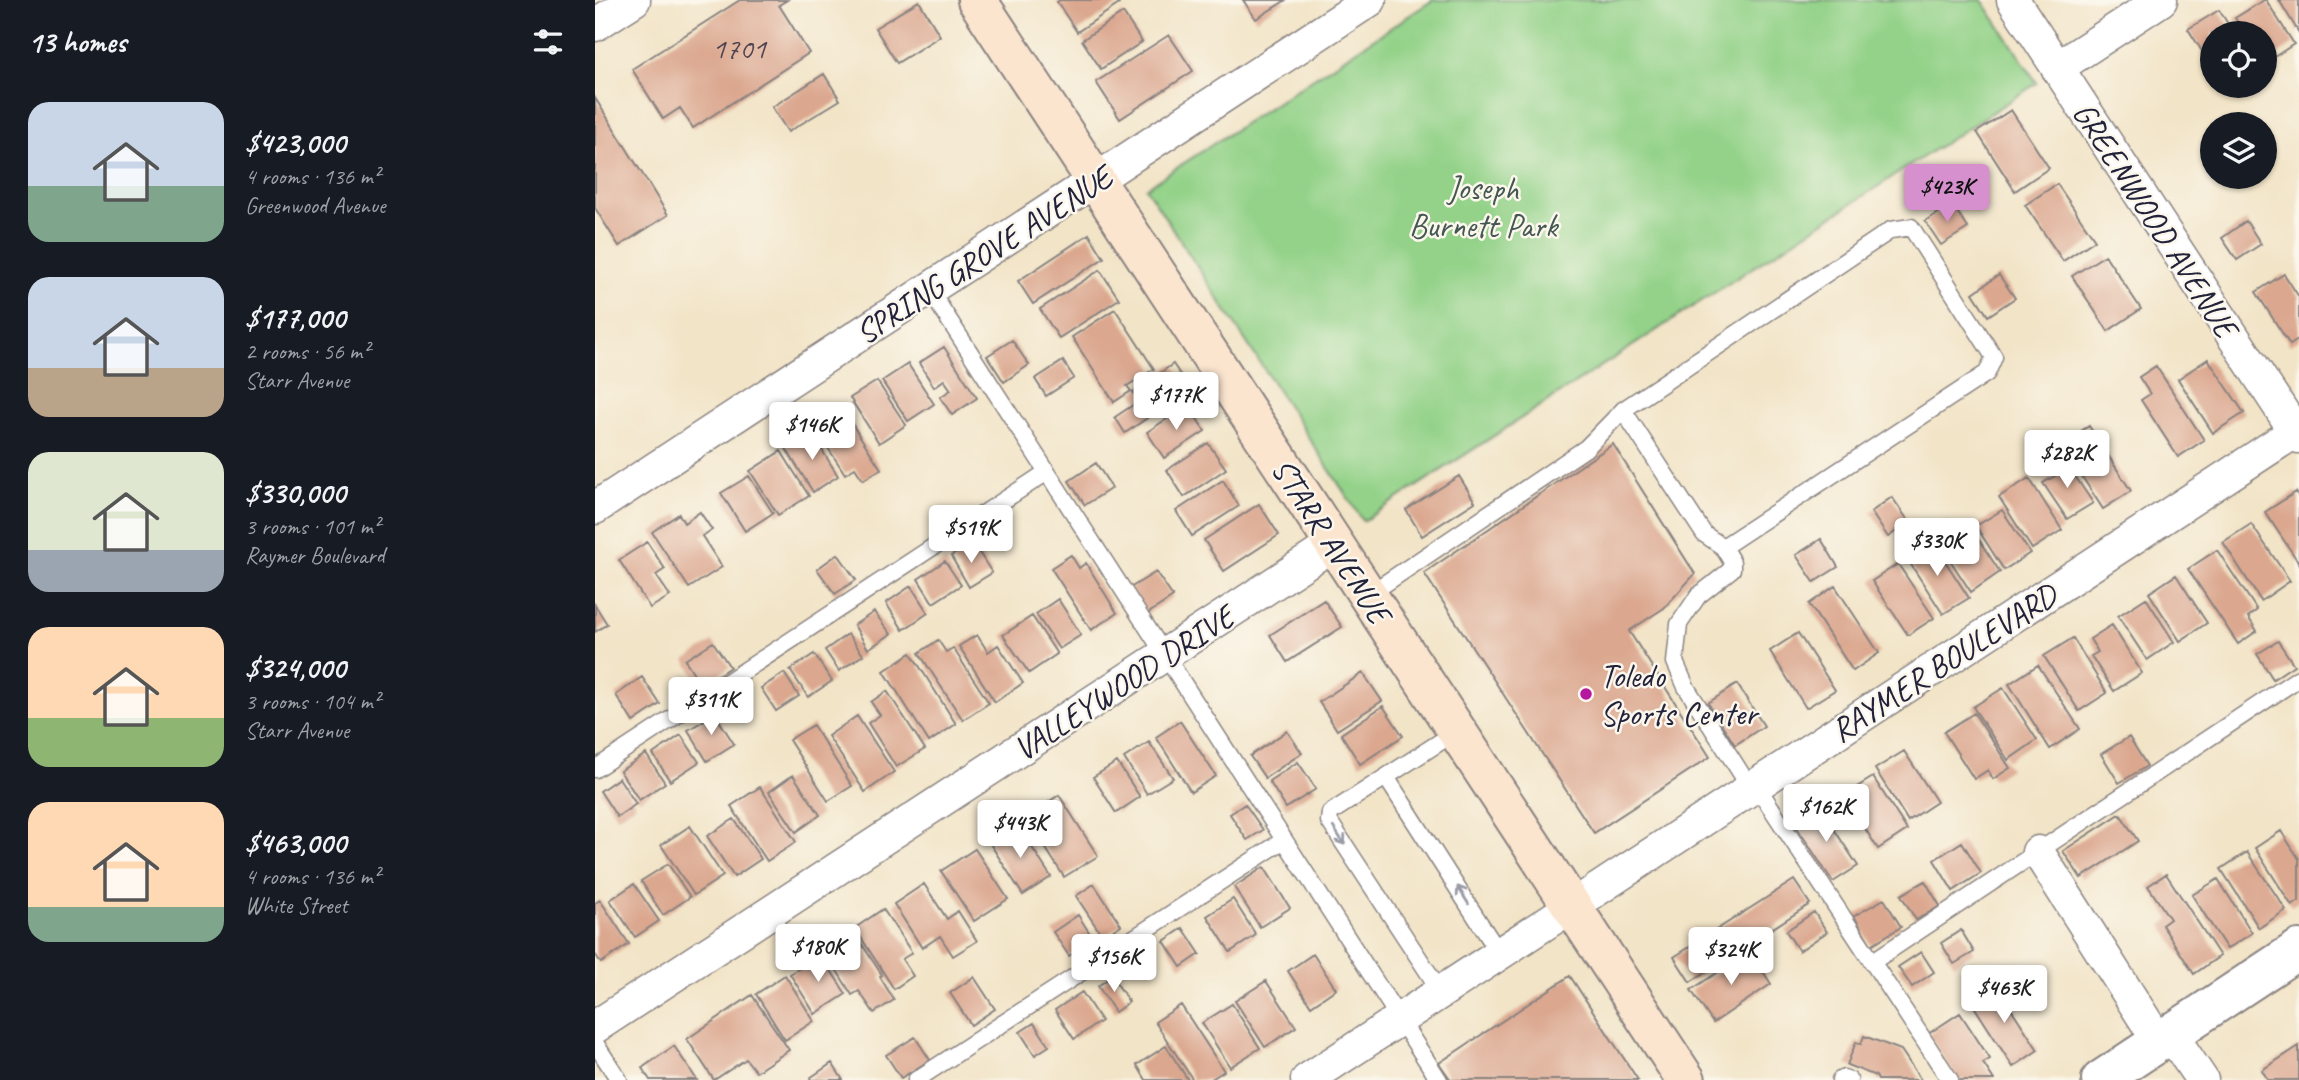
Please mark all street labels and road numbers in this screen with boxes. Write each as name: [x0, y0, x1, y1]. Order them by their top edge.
street label: GREENWOOD AVENUE: [2063, 94, 2249, 348]
street label: SPRING GROVE AVENUE: [847, 154, 1124, 354]
street label: STARR AVENUE: [1262, 450, 1402, 634]
street label: RAYMER BOULEVARD: [1823, 573, 2067, 752]
street label: VALLEYWOOD DRIVE: [1005, 594, 1245, 770]

